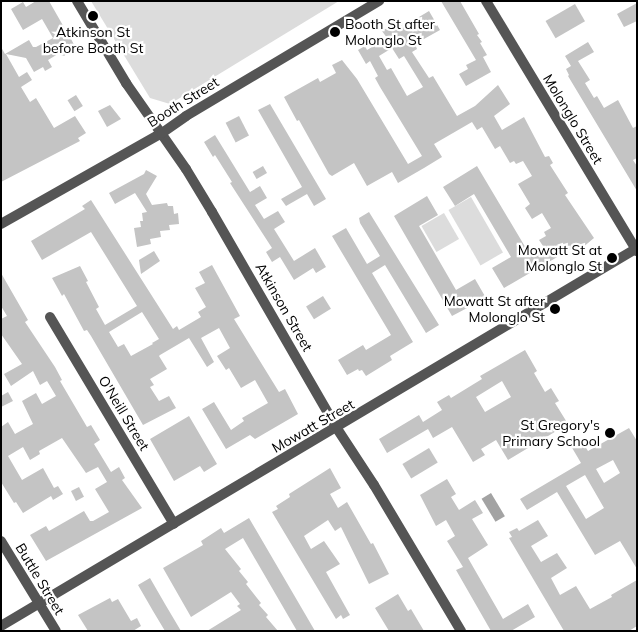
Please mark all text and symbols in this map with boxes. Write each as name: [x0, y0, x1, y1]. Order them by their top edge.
marker: Atkinson St before Booth St: [87, 10, 99, 22]
place label: Booth St after Molonglo St: [345, 16, 435, 48]
place label: Atkinson St before Booth St: [43, 24, 143, 56]
marker: Booth St after Molonglo St: [329, 26, 341, 38]
street label: Molonglo Street: [540, 71, 606, 167]
street label: Booth Street: [144, 73, 222, 131]
place label: Mowatt St at Molonglo St: [518, 242, 602, 274]
marker: Mowatt St at Molonglo St: [606, 252, 618, 264]
street label: Atkinson Street: [252, 260, 316, 354]
place label: Mowatt St after Molonglo St: [444, 293, 545, 326]
marker: Mowatt St after Molonglo St: [549, 303, 561, 315]
street label: O'Neill Street: [95, 373, 153, 453]
street label: Mowatt Street: [269, 396, 357, 456]
place label: St Gregory's Primary School: [502, 417, 600, 450]
marker: St Gregory's Primary School: [604, 427, 616, 439]
street label: Buttle Street: [12, 540, 68, 618]

